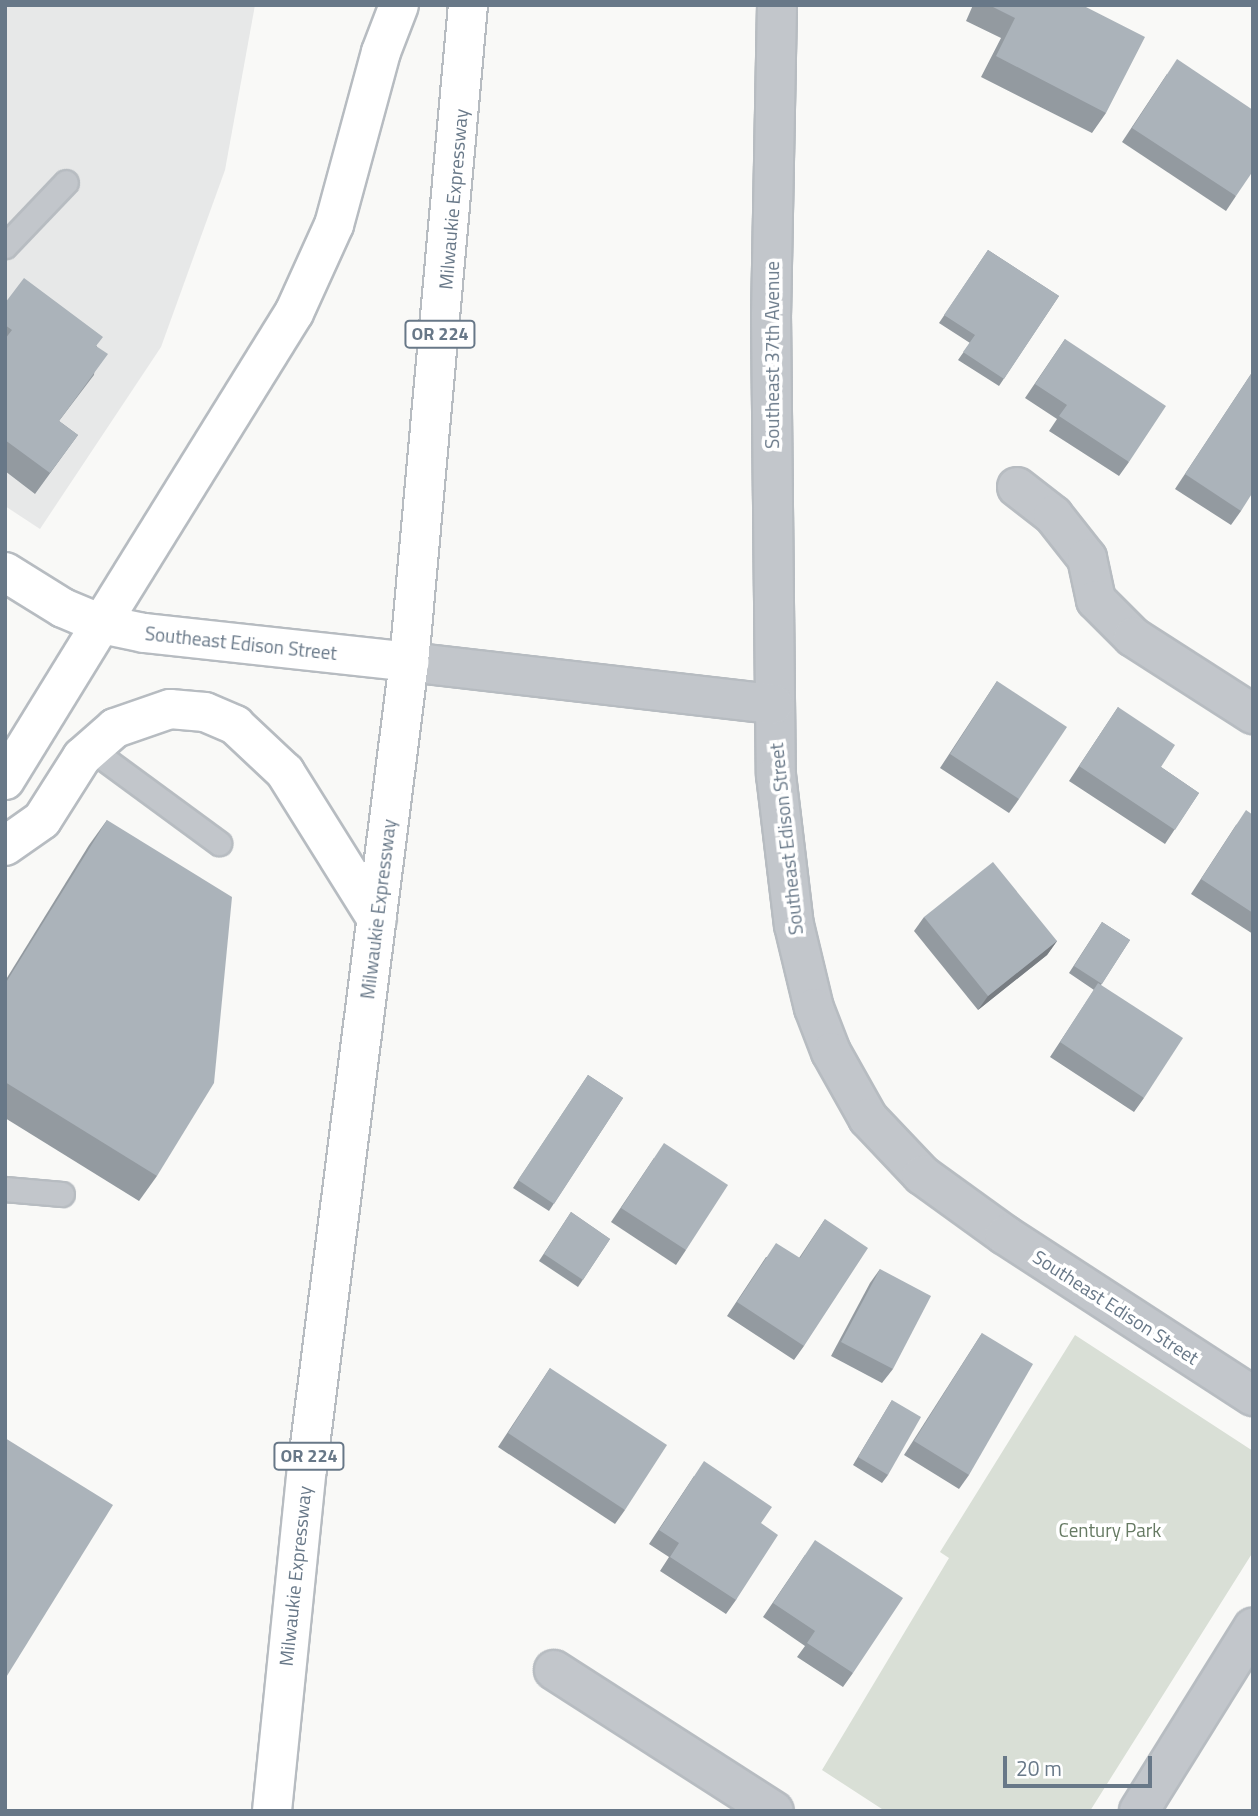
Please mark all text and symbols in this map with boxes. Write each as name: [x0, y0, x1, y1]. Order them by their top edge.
street label: Milwaukie Expressway: [434, 108, 472, 290]
street label: Southeast 37th Avenue: [761, 261, 783, 449]
road number: OR 224: [403, 320, 477, 348]
street label: Southeast Edison Street: [144, 622, 338, 664]
street label: Southeast Edison Street: [765, 742, 807, 936]
street label: Milwaukie Expressway: [356, 818, 400, 1000]
street label: Southeast Edison Street: [1029, 1245, 1203, 1369]
road number: OR 224: [272, 1442, 346, 1470]
street label: Milwaukie Expressway: [274, 1485, 316, 1667]
park label: Century Park: [1059, 1519, 1161, 1541]
scale bar: [1006, 1742, 1155, 1786]
text: 20 m: [1016, 1752, 1062, 1784]

